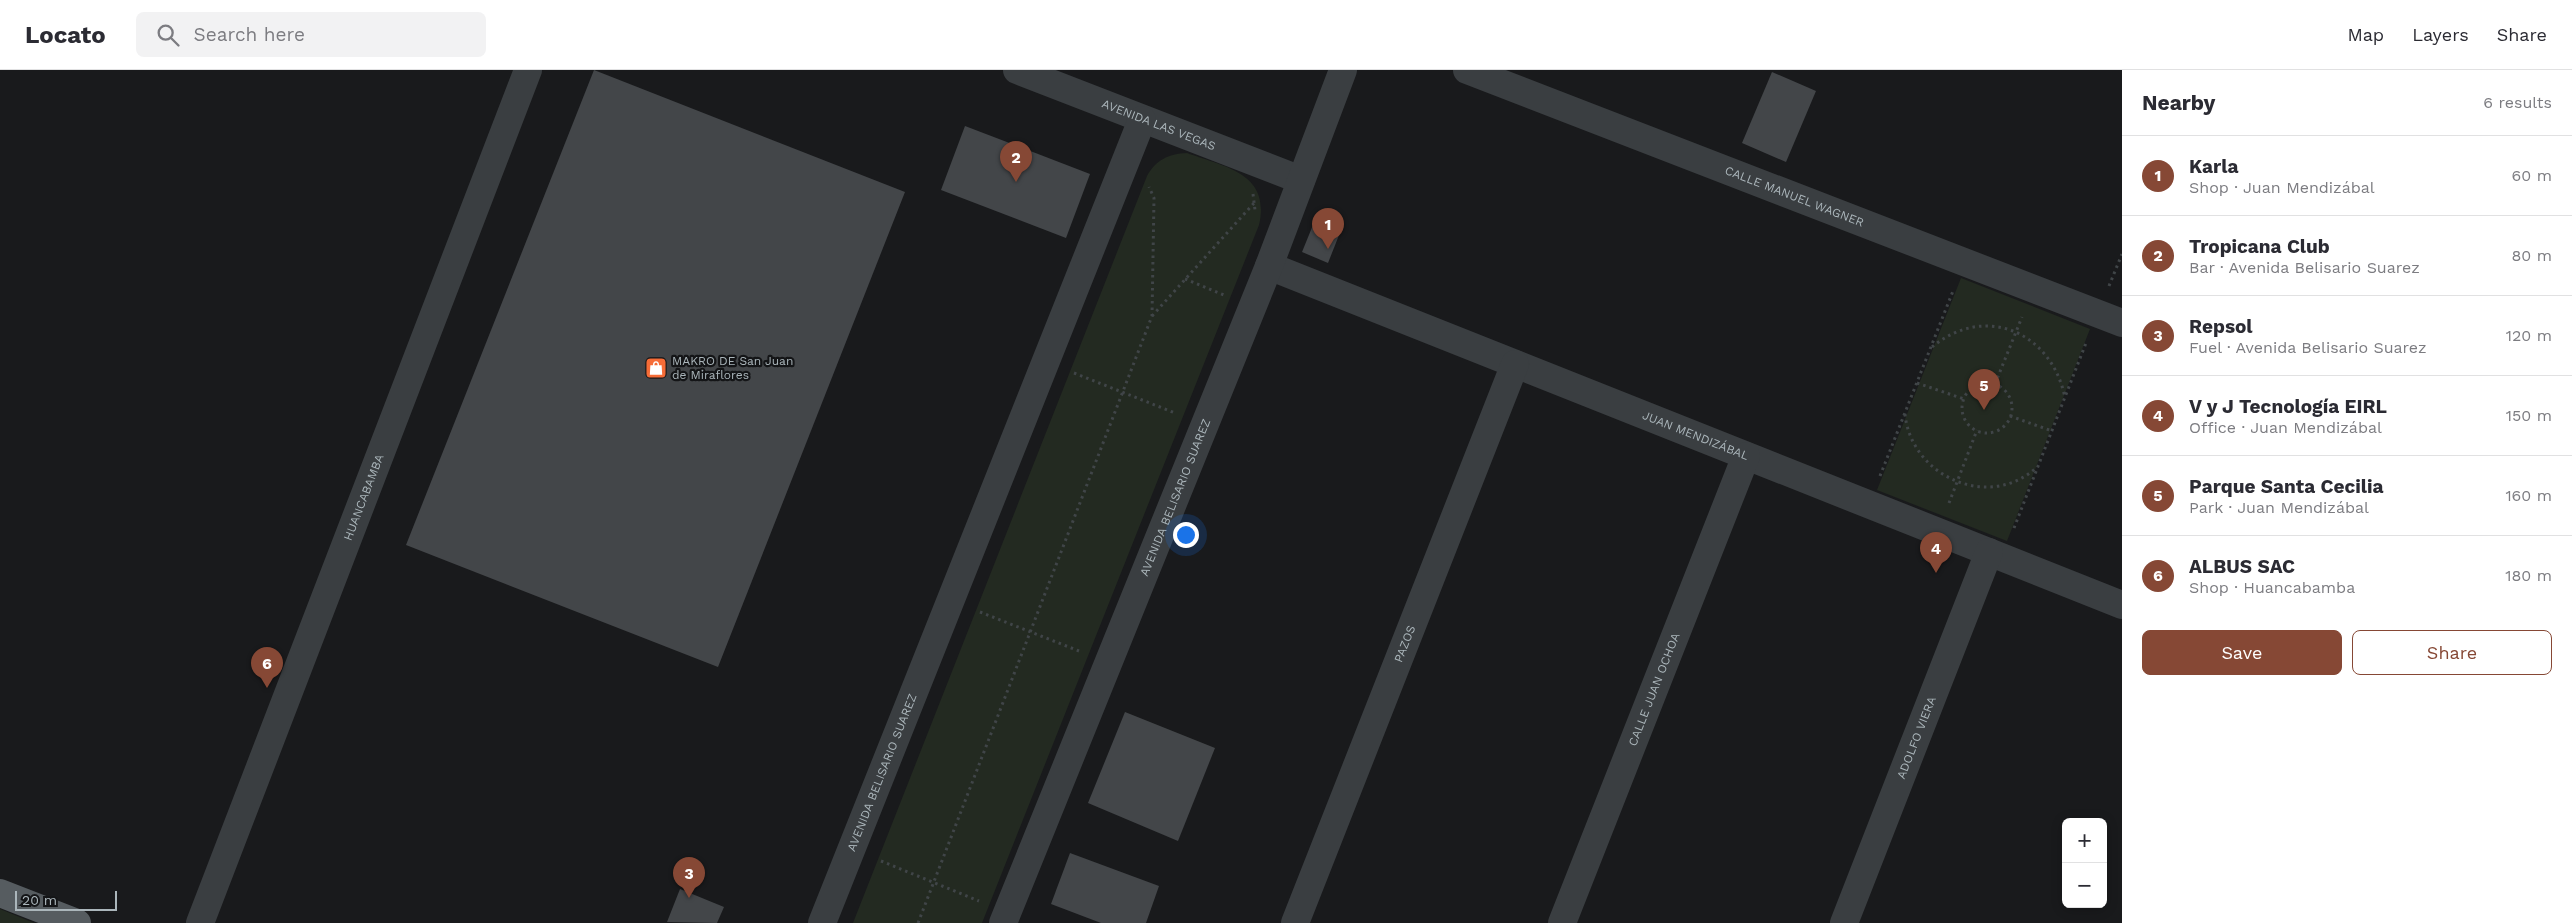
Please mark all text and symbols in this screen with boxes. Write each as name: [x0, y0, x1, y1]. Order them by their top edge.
search box: [136, 12, 486, 57]
text: Locato: [25, 21, 106, 49]
icon: search: [154, 21, 182, 49]
text: Search here: [194, 23, 305, 46]
text: Map: [2347, 24, 2384, 45]
text: Layers: [2412, 24, 2469, 45]
text: Share: [2497, 24, 2547, 45]
text: Nearby: [2142, 90, 2215, 115]
text: 6 results: [2483, 93, 2552, 112]
street label: AVENIDA LAS VEGAS: [1100, 97, 1218, 153]
pin: 2: [1000, 141, 1032, 182]
text: Karla: [2189, 155, 2239, 178]
street label: CALLE MANUEL WAGNER: [1723, 163, 1866, 230]
text: 1: [2155, 166, 2161, 185]
text: 60 m: [2512, 166, 2552, 185]
text: Shop · Juan Mendizábal: [2189, 178, 2375, 197]
pin: 1: [1312, 208, 1344, 249]
text: Tropicana Club: [2189, 235, 2330, 258]
text: 2: [2153, 246, 2163, 265]
text: 80 m: [2511, 246, 2552, 265]
text: Bar · Avenida Belisario Suarez: [2189, 258, 2420, 277]
text: Repsol: [2189, 315, 2253, 338]
text: 3: [2153, 326, 2163, 345]
text: 120 m: [2506, 326, 2552, 345]
text: Fuel · Avenida Belisario Suarez: [2189, 338, 2427, 357]
place label: MAKRO DE San Juan de Miraflores: [672, 354, 793, 382]
shop icon: MAKRO DE San Juan de Miraflores: [644, 356, 668, 380]
pin: 5: [1968, 369, 2000, 410]
text: V y J Tecnología EIRL: [2189, 395, 2387, 418]
text: 4: [2153, 406, 2163, 425]
text: 150 m: [2506, 406, 2552, 425]
street label: JUAN MENDIZÁBAL: [1640, 408, 1751, 463]
street label: AVENIDA BELISARIO SUAREZ: [1137, 417, 1213, 578]
text: Office · Juan Mendizábal: [2189, 418, 2382, 437]
street label: HUANCABAMBA: [341, 452, 387, 543]
text: Parque Santa Cecilia: [2189, 475, 2383, 498]
text: 5: [2153, 486, 2163, 505]
text: 160 m: [2505, 486, 2552, 505]
text: Park · Juan Mendizábal: [2189, 498, 2369, 517]
your location: [1173, 522, 1199, 548]
pin: 4: [1920, 532, 1952, 573]
text: ALBUS SAC: [2189, 555, 2295, 578]
text: 6: [2153, 566, 2163, 585]
text: 180 m: [2505, 566, 2552, 585]
text: Shop · Huancabamba: [2189, 578, 2355, 597]
street label: PAZOS: [1391, 623, 1418, 664]
button: Save: [2142, 630, 2342, 675]
button: Share: [2352, 630, 2552, 675]
street label: CALLE JUAN OCHOA: [1625, 631, 1683, 748]
pin: 6: [251, 647, 283, 688]
street label: AVENIDA BELISARIO SUAREZ: [844, 692, 920, 853]
street label: ADOLFO VIERA: [1894, 694, 1939, 781]
map controls: [2062, 818, 2107, 908]
button: +: [2062, 818, 2107, 863]
pin: 3: [673, 857, 705, 898]
button: −: [2062, 863, 2107, 908]
scale bar: [15, 888, 118, 911]
text: 20 m: [22, 892, 57, 908]

